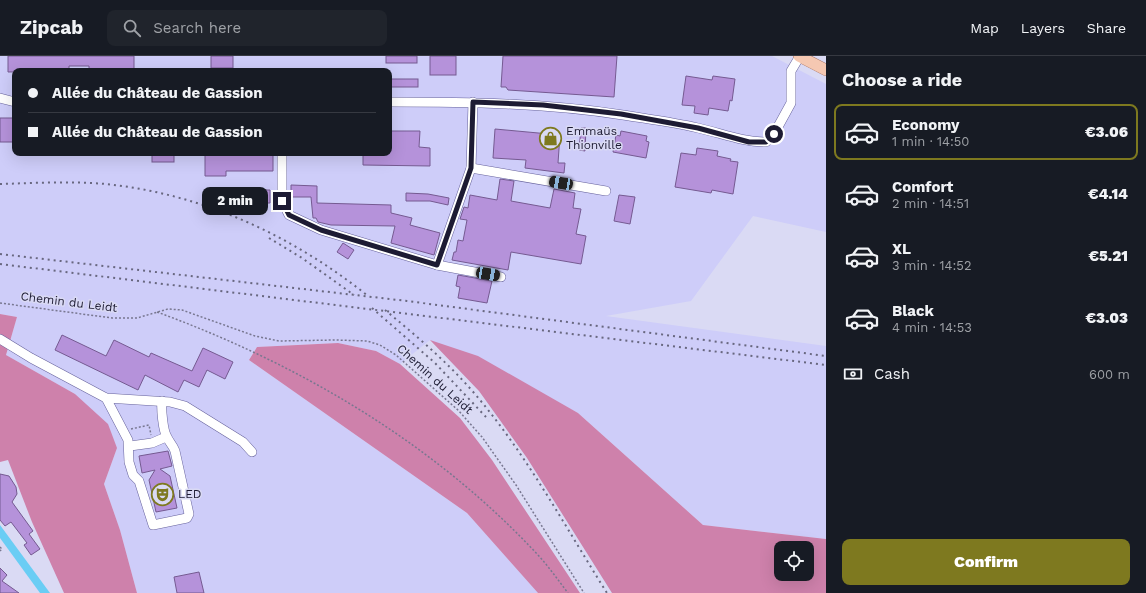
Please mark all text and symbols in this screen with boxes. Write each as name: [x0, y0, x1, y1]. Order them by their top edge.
search box: [107, 10, 387, 46]
text: Zipcab: [20, 16, 83, 39]
icon: search: [121, 17, 143, 39]
text: Search here: [153, 19, 241, 37]
text: Map: [970, 20, 999, 36]
text: Layers: [1021, 20, 1065, 36]
text: Share: [1087, 20, 1126, 36]
text: Choose a ride: [842, 69, 962, 90]
text: Allée du Château de Gassion: [52, 84, 263, 102]
icon: car: [844, 114, 880, 150]
text: Economy: [892, 116, 959, 134]
text: Allée du Château de Gassion: [52, 123, 263, 141]
text: €3.06: [1085, 123, 1128, 141]
place label: Emmaüs Thionville: [566, 124, 622, 152]
shop icon: Emmaüs Thionville: [537, 125, 563, 151]
route start: [765, 125, 783, 143]
text: 1 min · 14:50: [892, 134, 969, 149]
car: [548, 175, 574, 191]
icon: car: [844, 176, 880, 212]
text: Comfort: [892, 178, 953, 196]
text: €4.14: [1088, 185, 1128, 203]
callout: 2 min: [202, 187, 268, 215]
route end: [273, 192, 291, 210]
text: 2 min: [217, 193, 253, 208]
text: 2 min · 14:51: [892, 196, 969, 211]
icon: car: [844, 238, 880, 274]
text: XL: [892, 240, 911, 258]
text: €5.21: [1089, 247, 1128, 265]
text: 3 min · 14:52: [892, 258, 971, 273]
car: [475, 266, 501, 282]
street label: Chemin du Leidt: [20, 289, 118, 315]
icon: car: [844, 300, 880, 336]
text: Black: [892, 302, 934, 320]
text: €3.03: [1085, 309, 1128, 327]
text: 4 min · 14:53: [892, 320, 972, 335]
street label: Chemin du Leidt: [394, 341, 476, 417]
icon: cash: [842, 363, 864, 385]
text: Cash: [874, 365, 910, 383]
text: 600 m: [1089, 367, 1130, 382]
theatre icon: LED: [150, 481, 176, 507]
place label: LED: [178, 487, 201, 501]
button: Confirm: [842, 539, 1130, 585]
map controls: [774, 541, 814, 581]
button: locate: [774, 541, 814, 581]

